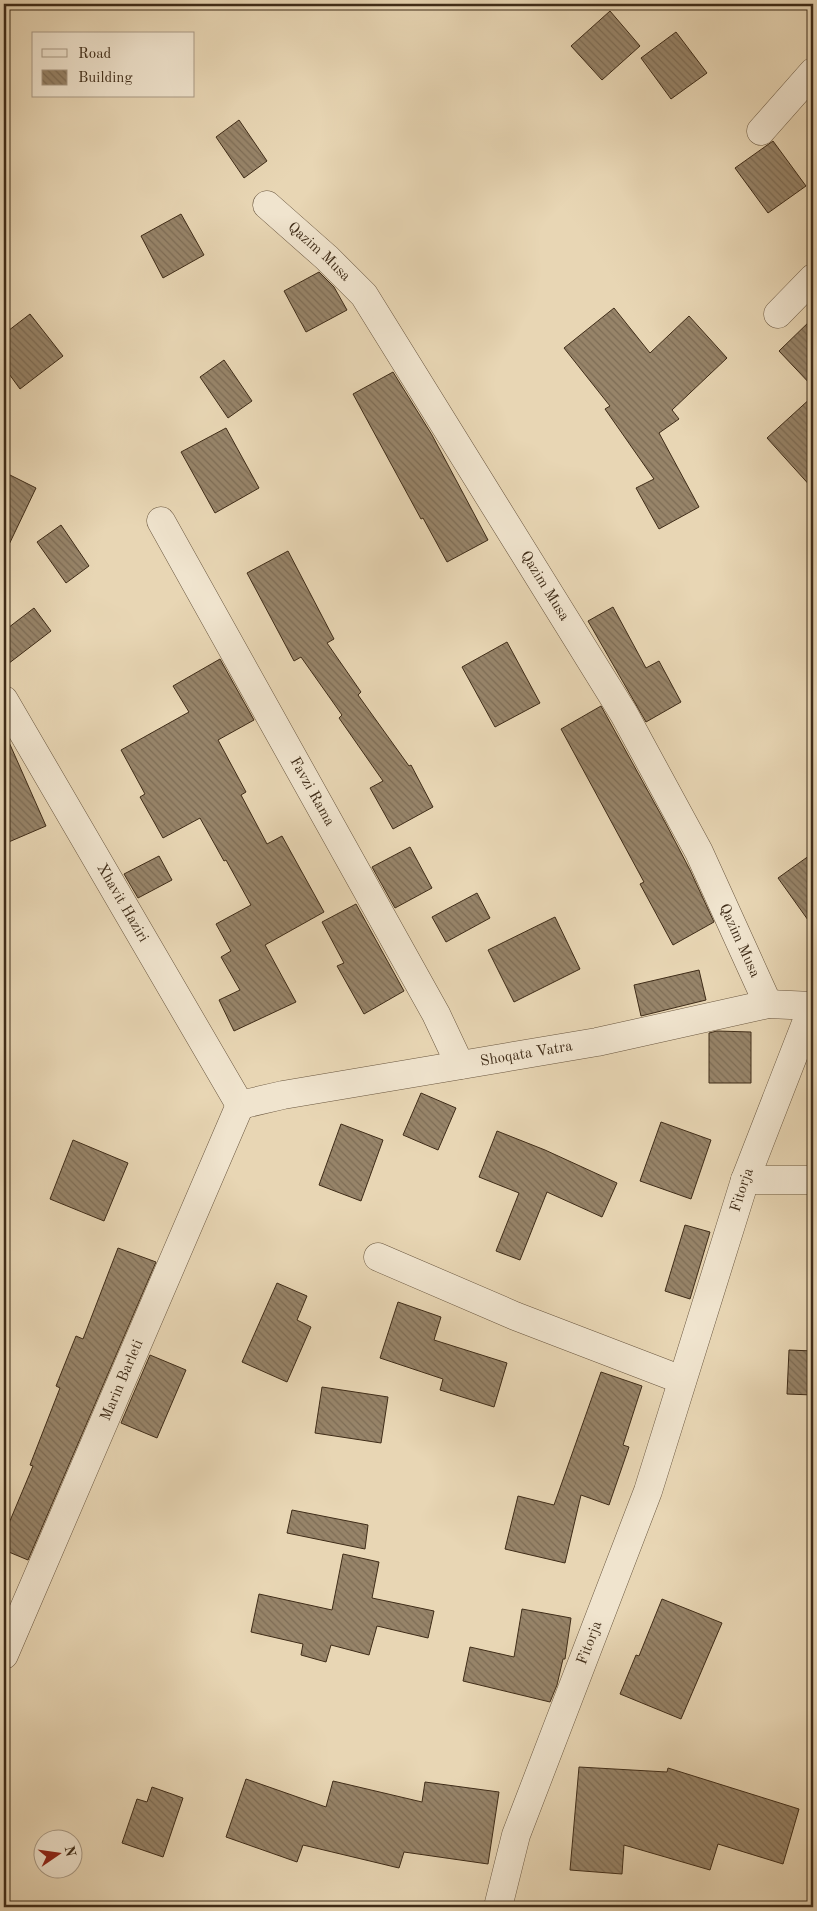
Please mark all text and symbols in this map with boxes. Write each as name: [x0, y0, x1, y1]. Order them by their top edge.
legend: [32, 32, 195, 98]
text: Road: [78, 47, 112, 62]
text: Building: [78, 71, 133, 86]
street label: Qazim Musa: [285, 219, 354, 285]
street label: Qazim Musa: [517, 548, 572, 624]
street label: Favzi Rama: [287, 755, 337, 829]
street label: Xhavit Haziri: [94, 861, 151, 945]
street label: Qazim Musa: [716, 902, 763, 980]
street label: Shoqata Vatra: [479, 1039, 574, 1069]
street label: Fitorja: [728, 1165, 757, 1214]
street label: Marin Barleti: [98, 1338, 146, 1423]
street label: Fitorja: [575, 1618, 605, 1667]
north arrow: [32, 1828, 82, 1878]
text: N: [62, 1845, 78, 1858]

